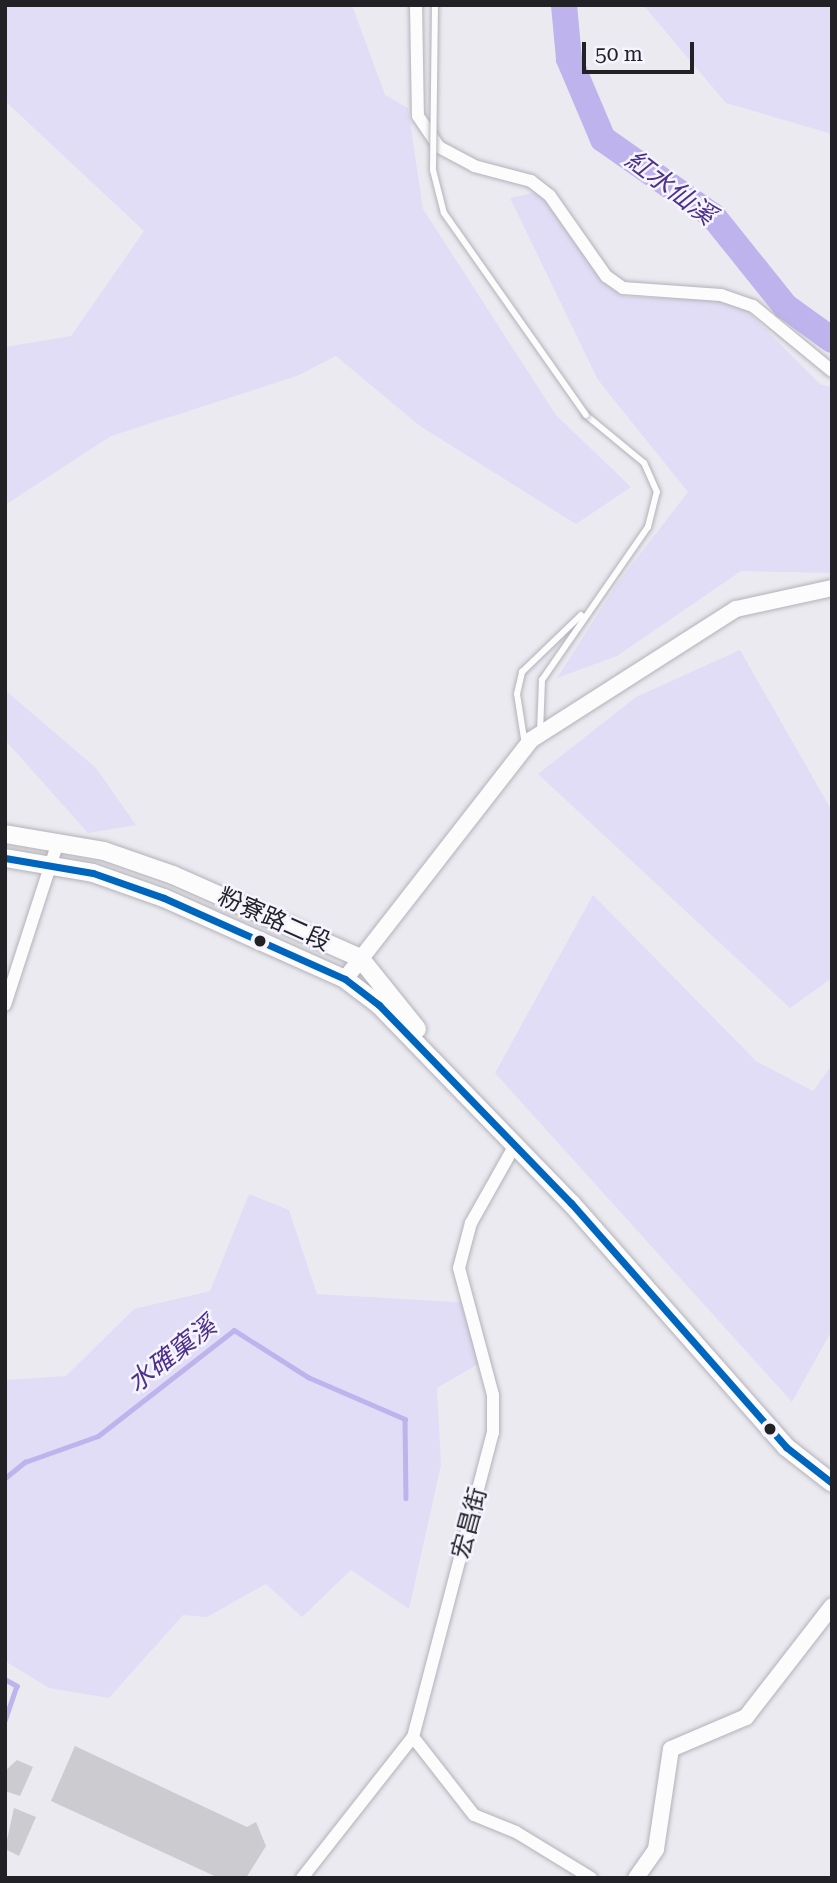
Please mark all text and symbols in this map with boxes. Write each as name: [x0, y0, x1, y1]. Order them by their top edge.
scale bar: [585, 28, 697, 72]
text: 50 m: [595, 42, 643, 66]
water label: 紅水仙溪: [619, 144, 721, 232]
street label: 粉寮路二段: [213, 882, 335, 958]
unlabelled marker: [253, 934, 267, 948]
water label: 水確窠溪: [121, 1311, 223, 1399]
unlabelled marker: [763, 1422, 777, 1436]
street label: 宏昌街: [447, 1484, 493, 1562]

